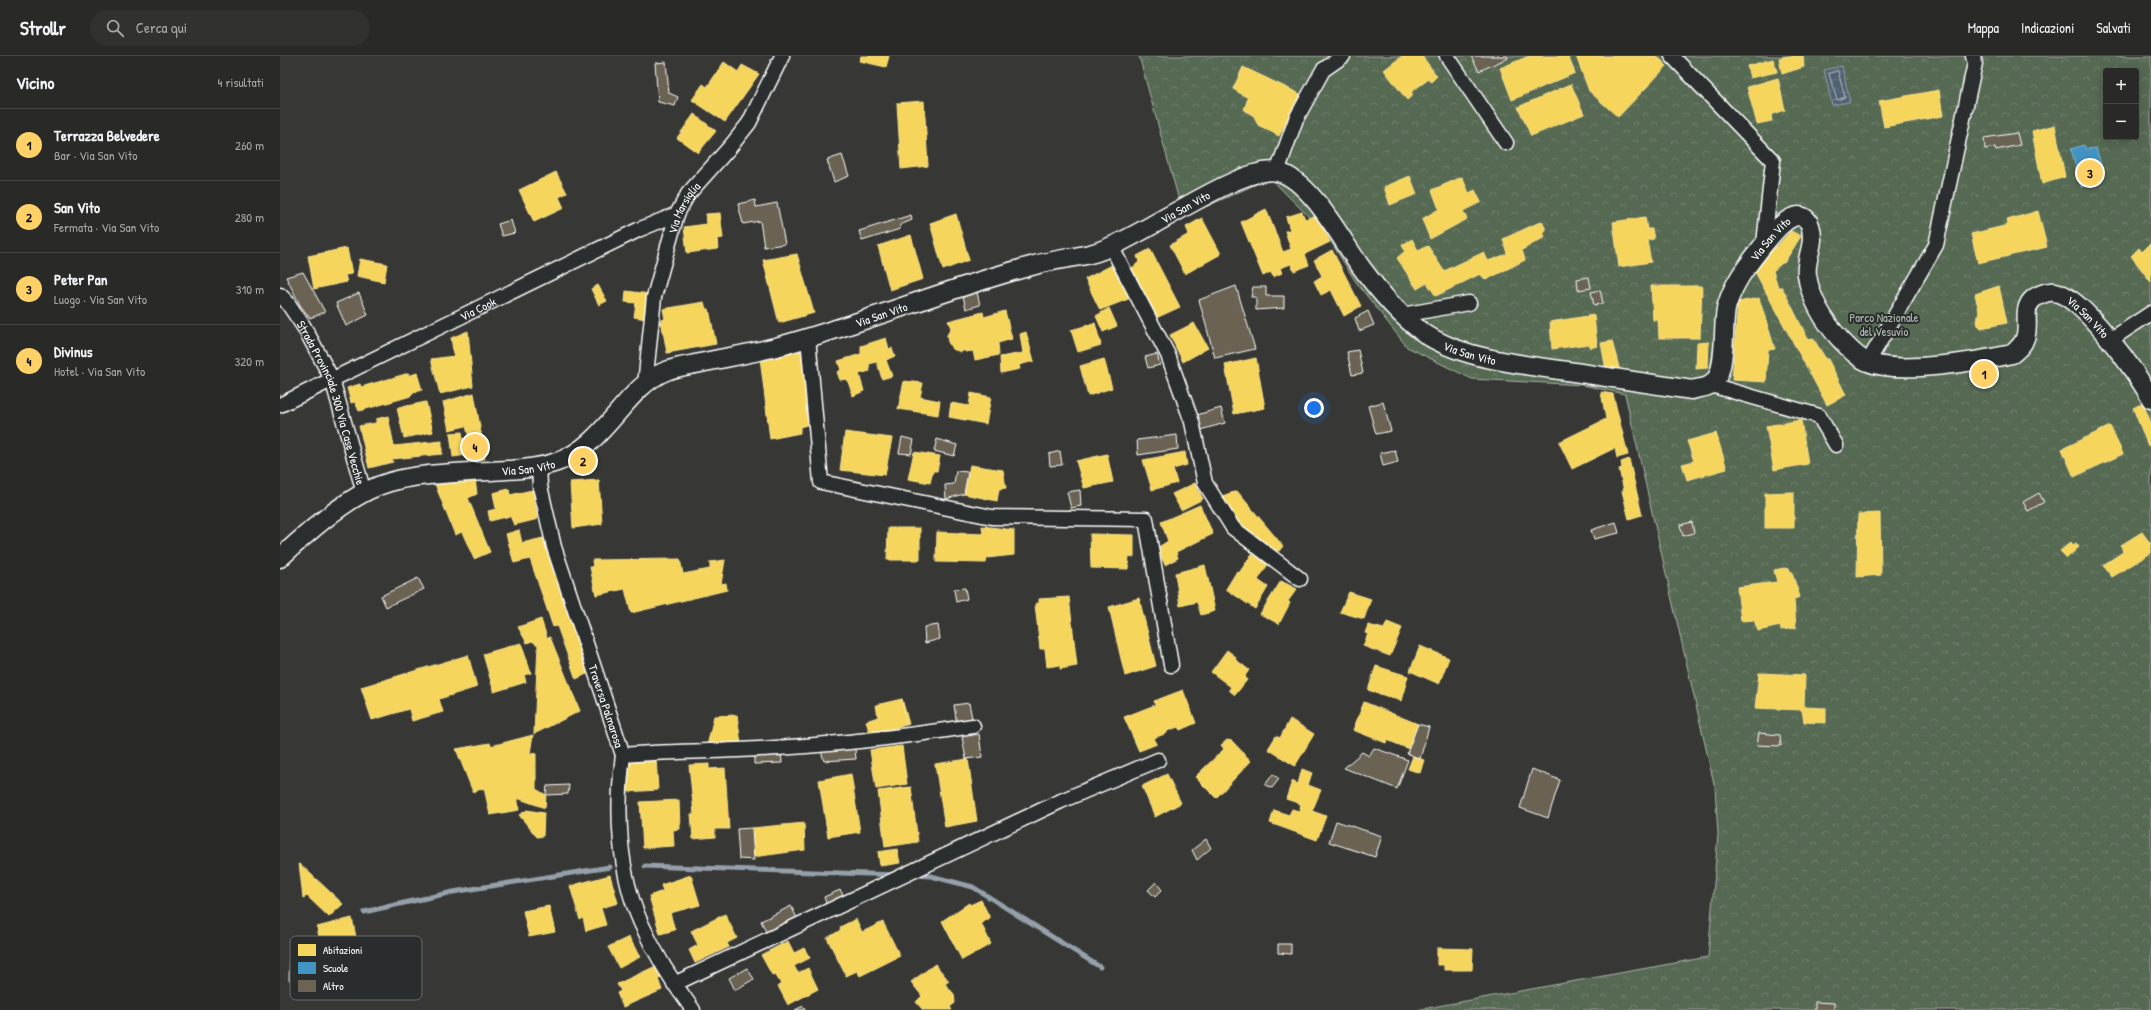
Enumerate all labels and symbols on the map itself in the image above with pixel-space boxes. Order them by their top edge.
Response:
pin: 3 [2077,158,2103,188]
street label: Via Marsiglia [663,178,704,235]
street label: Via San Vito [1157,186,1213,227]
street label: Via San Vito [1746,212,1794,264]
street label: Via San Vito [2064,291,2113,341]
street label: Via Cook [457,292,499,324]
street label: Via San Vito [853,297,910,331]
park label: Parco Nazionale del Vesuvio [1849,309,1919,340]
street label: Strada Provinciale 300 Via Case Vecchie [293,317,370,487]
street label: Via San Vito [1441,337,1498,368]
pin: 1 [1971,359,1997,389]
your location [1304,398,1324,418]
pin: 4 [462,432,488,462]
pin: 2 [570,446,596,476]
street label: Via San Vito [501,455,557,479]
street label: Traversa Palmarosa [585,662,629,750]
legend [290,936,422,1000]
text: Abitazioni [323,943,363,957]
text: Scuole [323,961,349,975]
text: Altro [323,979,344,993]

